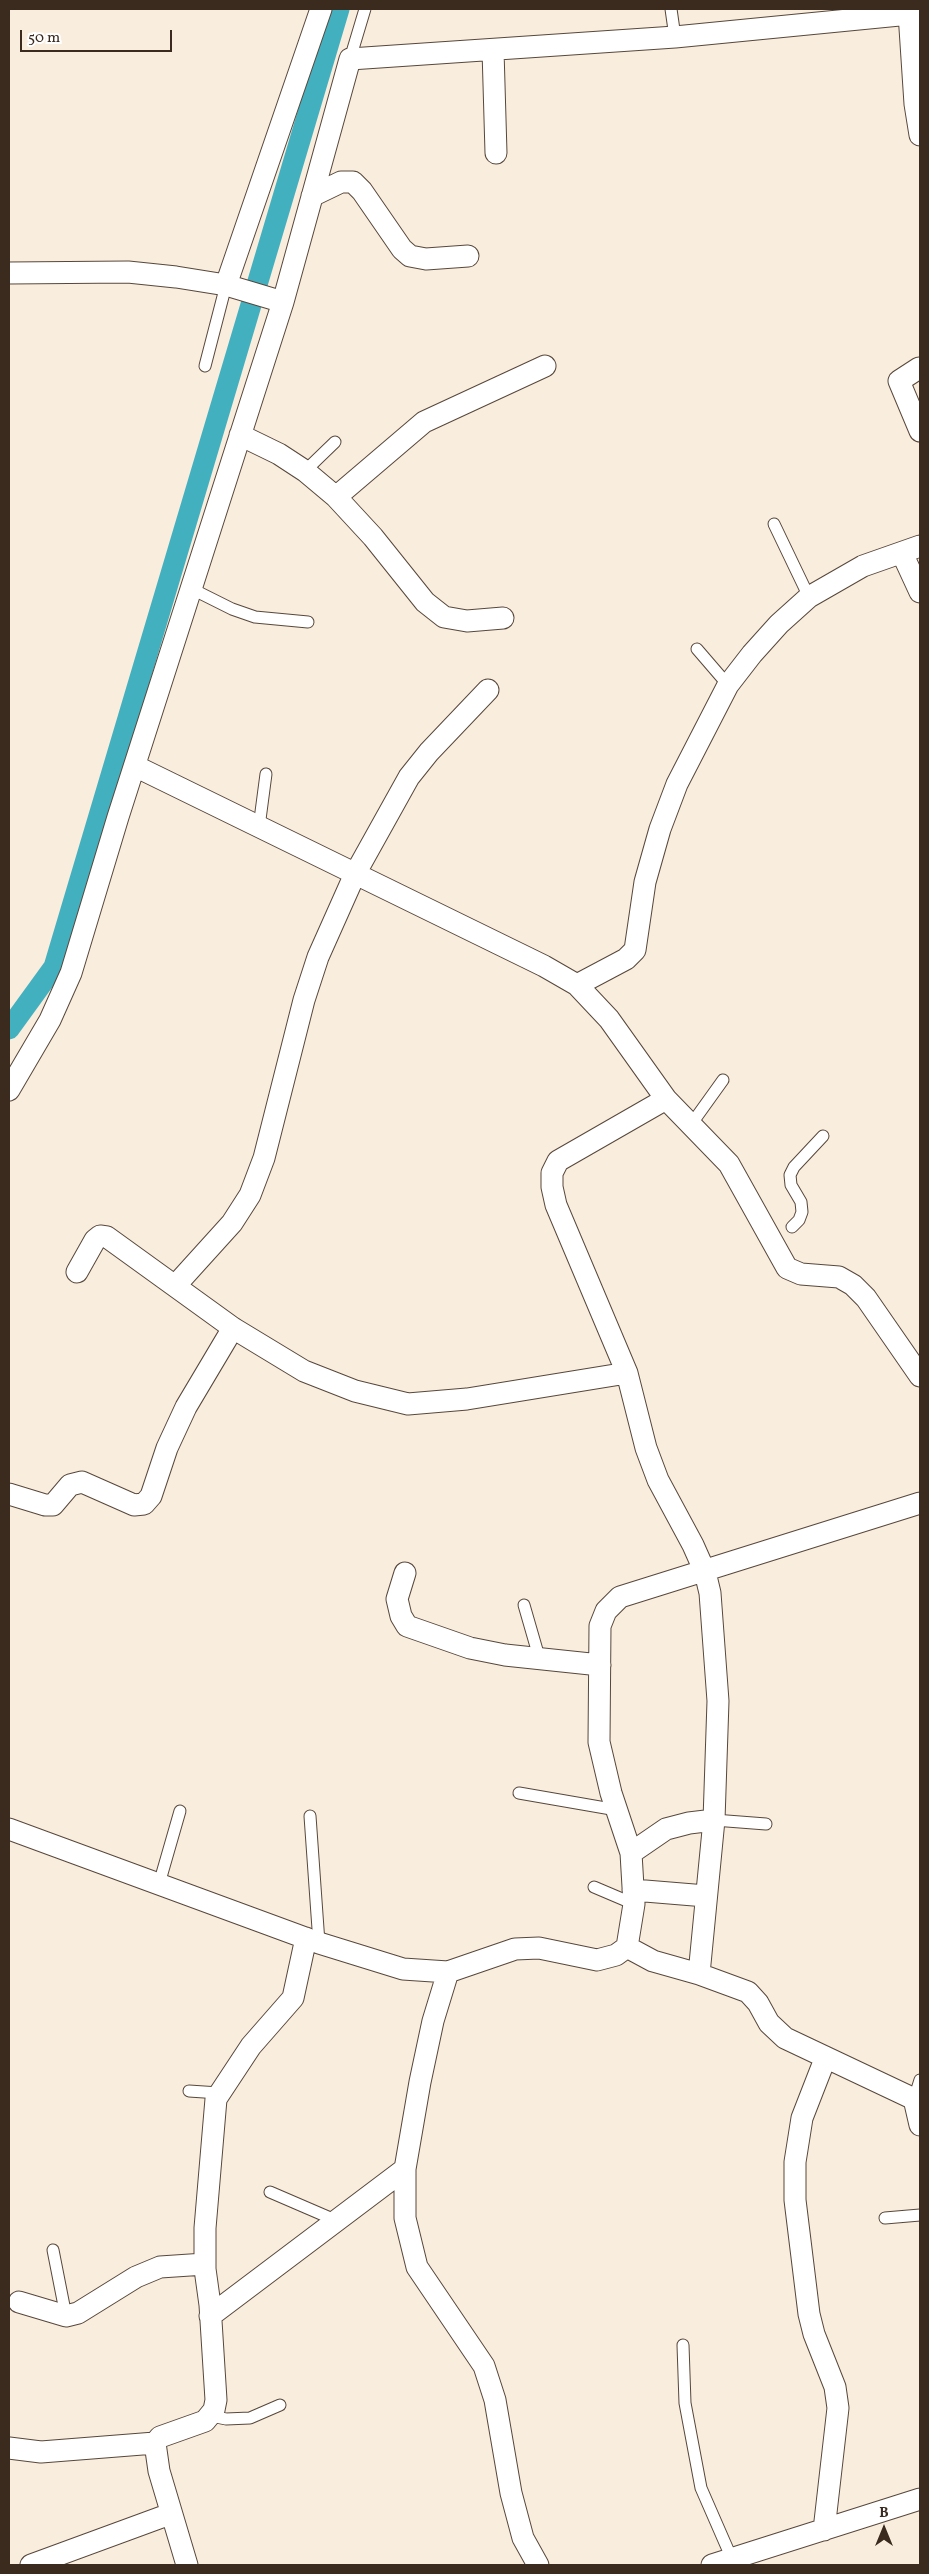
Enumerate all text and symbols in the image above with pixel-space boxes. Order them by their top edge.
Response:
scale bar [22,20,175,52]
text: 50 m [28,28,60,49]
north arrow [859,2504,909,2554]
text: B [879,2504,889,2523]

